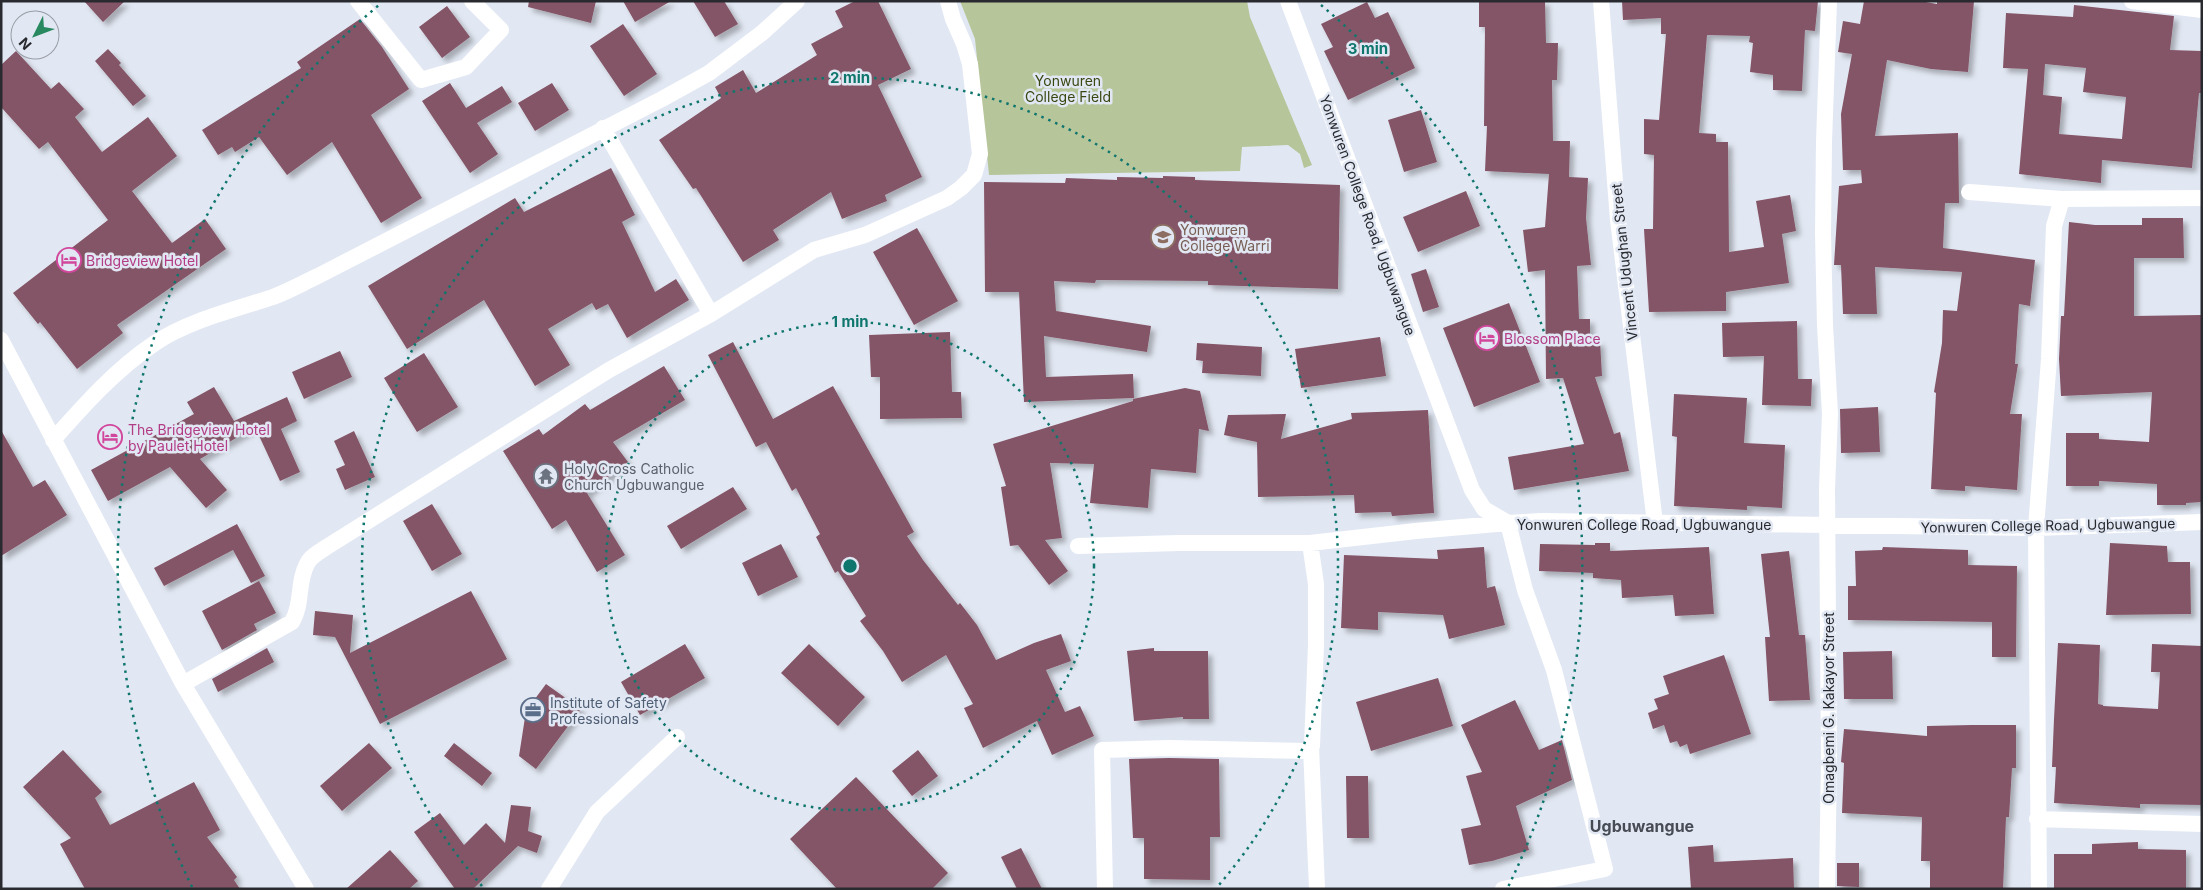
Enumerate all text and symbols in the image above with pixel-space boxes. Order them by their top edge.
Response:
north arrow [10,10,60,60]
text: N [15,34,35,54]
text: 3 min [1348,39,1388,58]
text: 2 min [830,68,870,87]
park label: Yonwuren College Field [1025,72,1111,105]
street label: Yonwuren College Road, Ugbuwangue [1316,92,1420,338]
street label: Vincent Udughan Street [1607,182,1641,341]
place label: Yonwuren College Warri [1180,221,1270,254]
school or university icon: Yonwuren College Warri [1150,224,1176,250]
hotel icon: Bridgeview Hotel [56,247,82,273]
place label: Bridgeview Hotel [86,252,198,269]
text: 1 min [831,312,869,331]
hotel icon: Blossom Place [1474,325,1500,351]
place label: Blossom Place [1504,330,1601,347]
place label: The Bridgeview Hotel by Paulet Hotel [128,421,270,454]
hotel icon: The Bridgeview Hotel by Paulet Hotel [97,424,123,450]
place label: Holy Cross Catholic Church Ugbuwangue [564,460,705,493]
temple icon: Holy Cross Catholic Church Ugbuwangue [533,463,559,489]
street label: Yonwuren College Road, Ugbuwangue [1921,514,2175,536]
street label: Yonwuren College Road, Ugbuwangue [1517,516,1771,533]
centre of rings [841,557,859,575]
street label: Omagbemi G. Kakayor Street [1820,612,1837,804]
place label: Institute of Safety Professionals [550,694,667,727]
office icon: Institute of Safety Professionals [520,697,546,723]
district label: Ugbuwangue [1590,816,1694,836]

